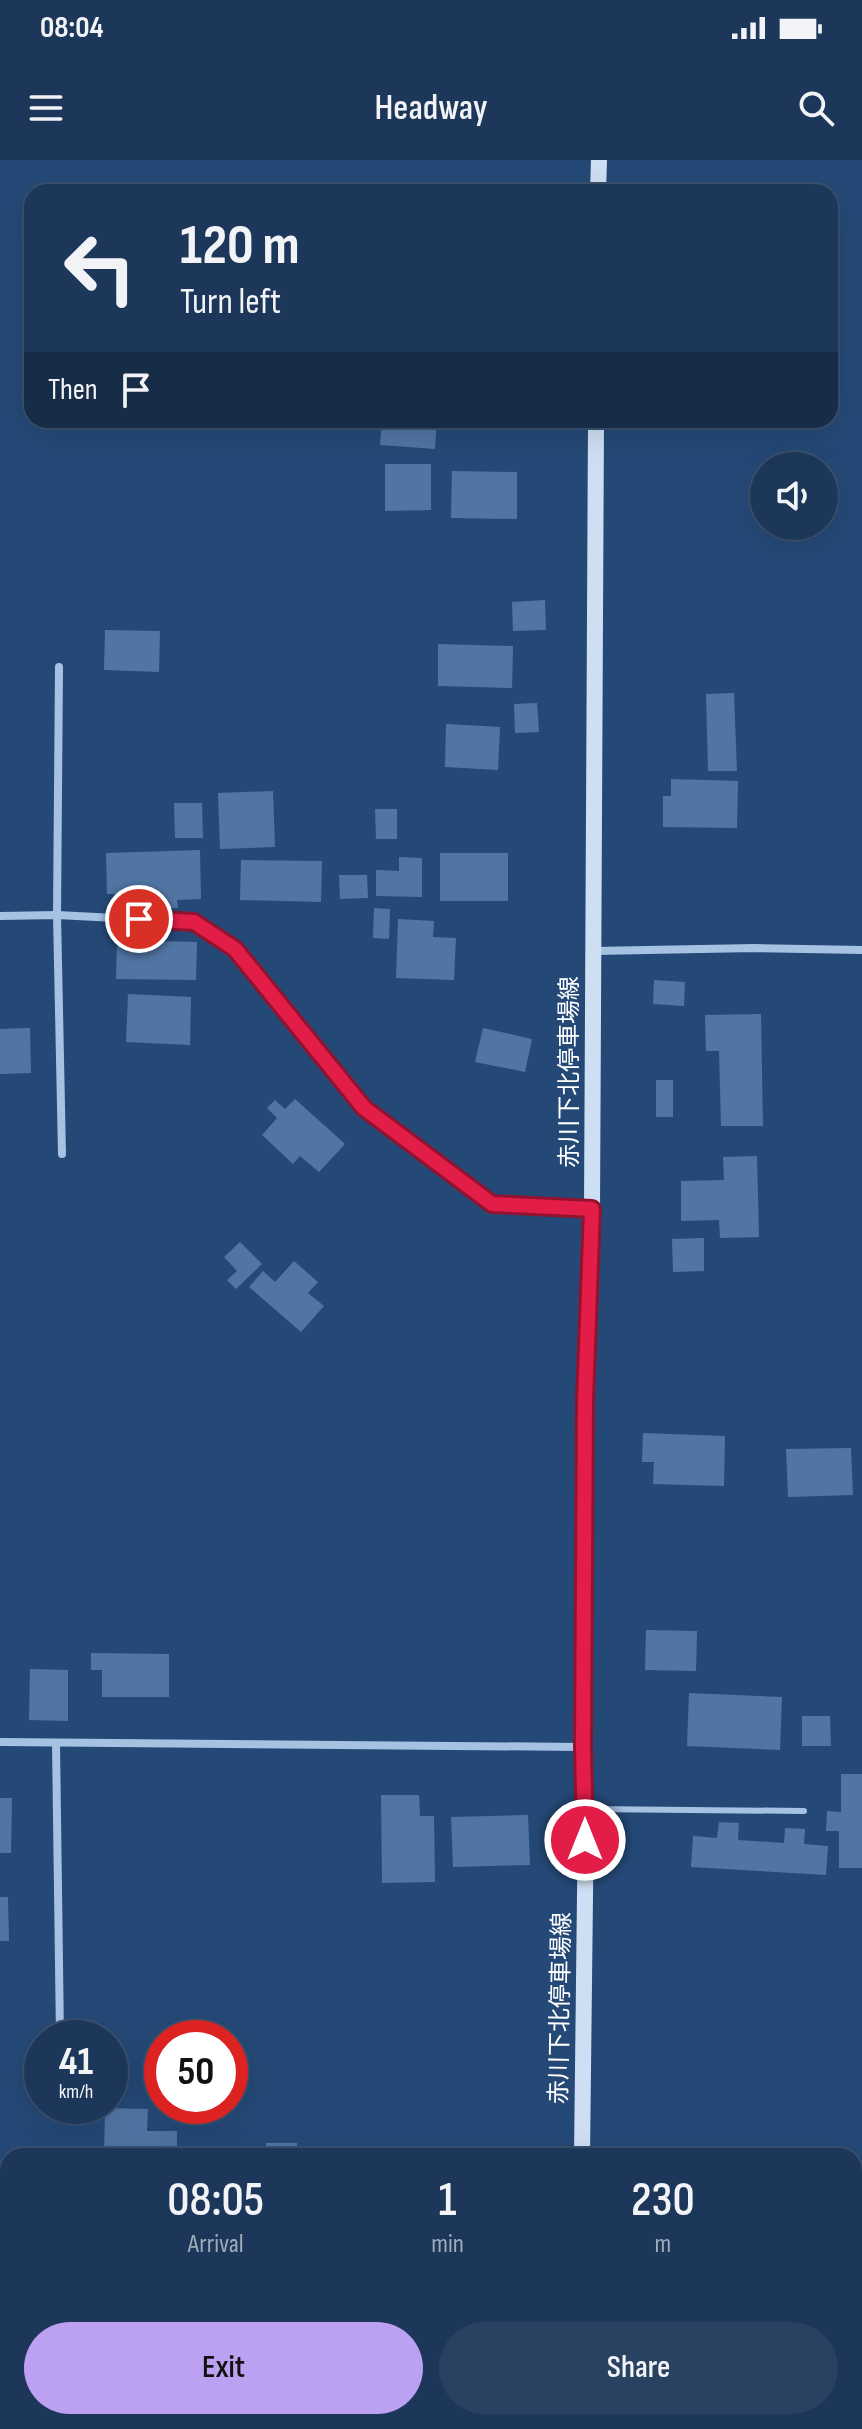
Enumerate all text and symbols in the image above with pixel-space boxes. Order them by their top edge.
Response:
text: 08:04 [40,10,103,46]
icon: menu [24,86,68,130]
icon: search [794,86,838,130]
text: Headway [375,87,487,130]
text: 120 m [180,213,300,280]
icon: left [48,216,152,320]
text: Turn left [180,281,281,324]
icon: arrive [114,368,158,412]
text: Then [48,372,98,408]
map controls [750,452,838,540]
button: sound [750,452,838,540]
pin [105,885,173,953]
icon: arrive [117,897,161,941]
street label: 赤川下北停車場線 [555,976,584,1168]
position arrow [543,1798,627,1882]
street label: 赤川下北停車場線 [544,1912,577,2104]
speed limit sign: 50 [144,2020,248,2124]
text: 41 [59,2038,93,2086]
text: km/h [59,2080,93,2104]
text: 08:05 [167,2172,264,2229]
text: 1 [439,2172,456,2229]
text: 230 [631,2172,695,2229]
text: Arrival [188,2229,244,2260]
text: min [431,2229,464,2260]
text: m [655,2229,671,2260]
button: Exit [24,2322,423,2414]
button: Share [439,2322,838,2414]

